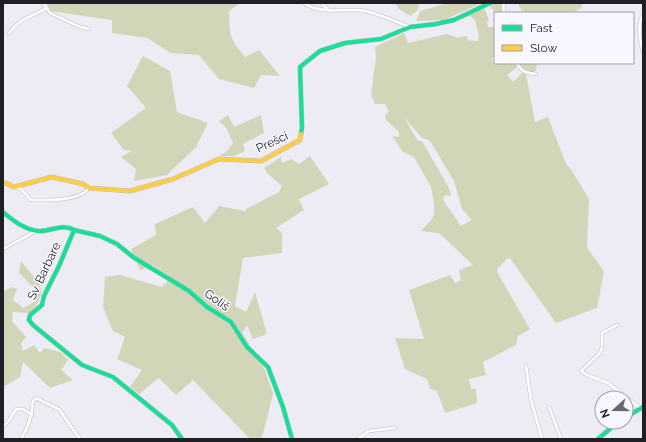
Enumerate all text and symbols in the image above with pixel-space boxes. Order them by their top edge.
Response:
legend [494,12,634,64]
text: Fast [530,21,553,35]
text: Slow [530,41,557,55]
street label: Prešci [254,129,290,155]
street label: Sv. Barbare [25,240,63,302]
street label: Goliš [202,286,232,314]
north arrow [594,390,634,430]
text: N [598,407,613,420]

